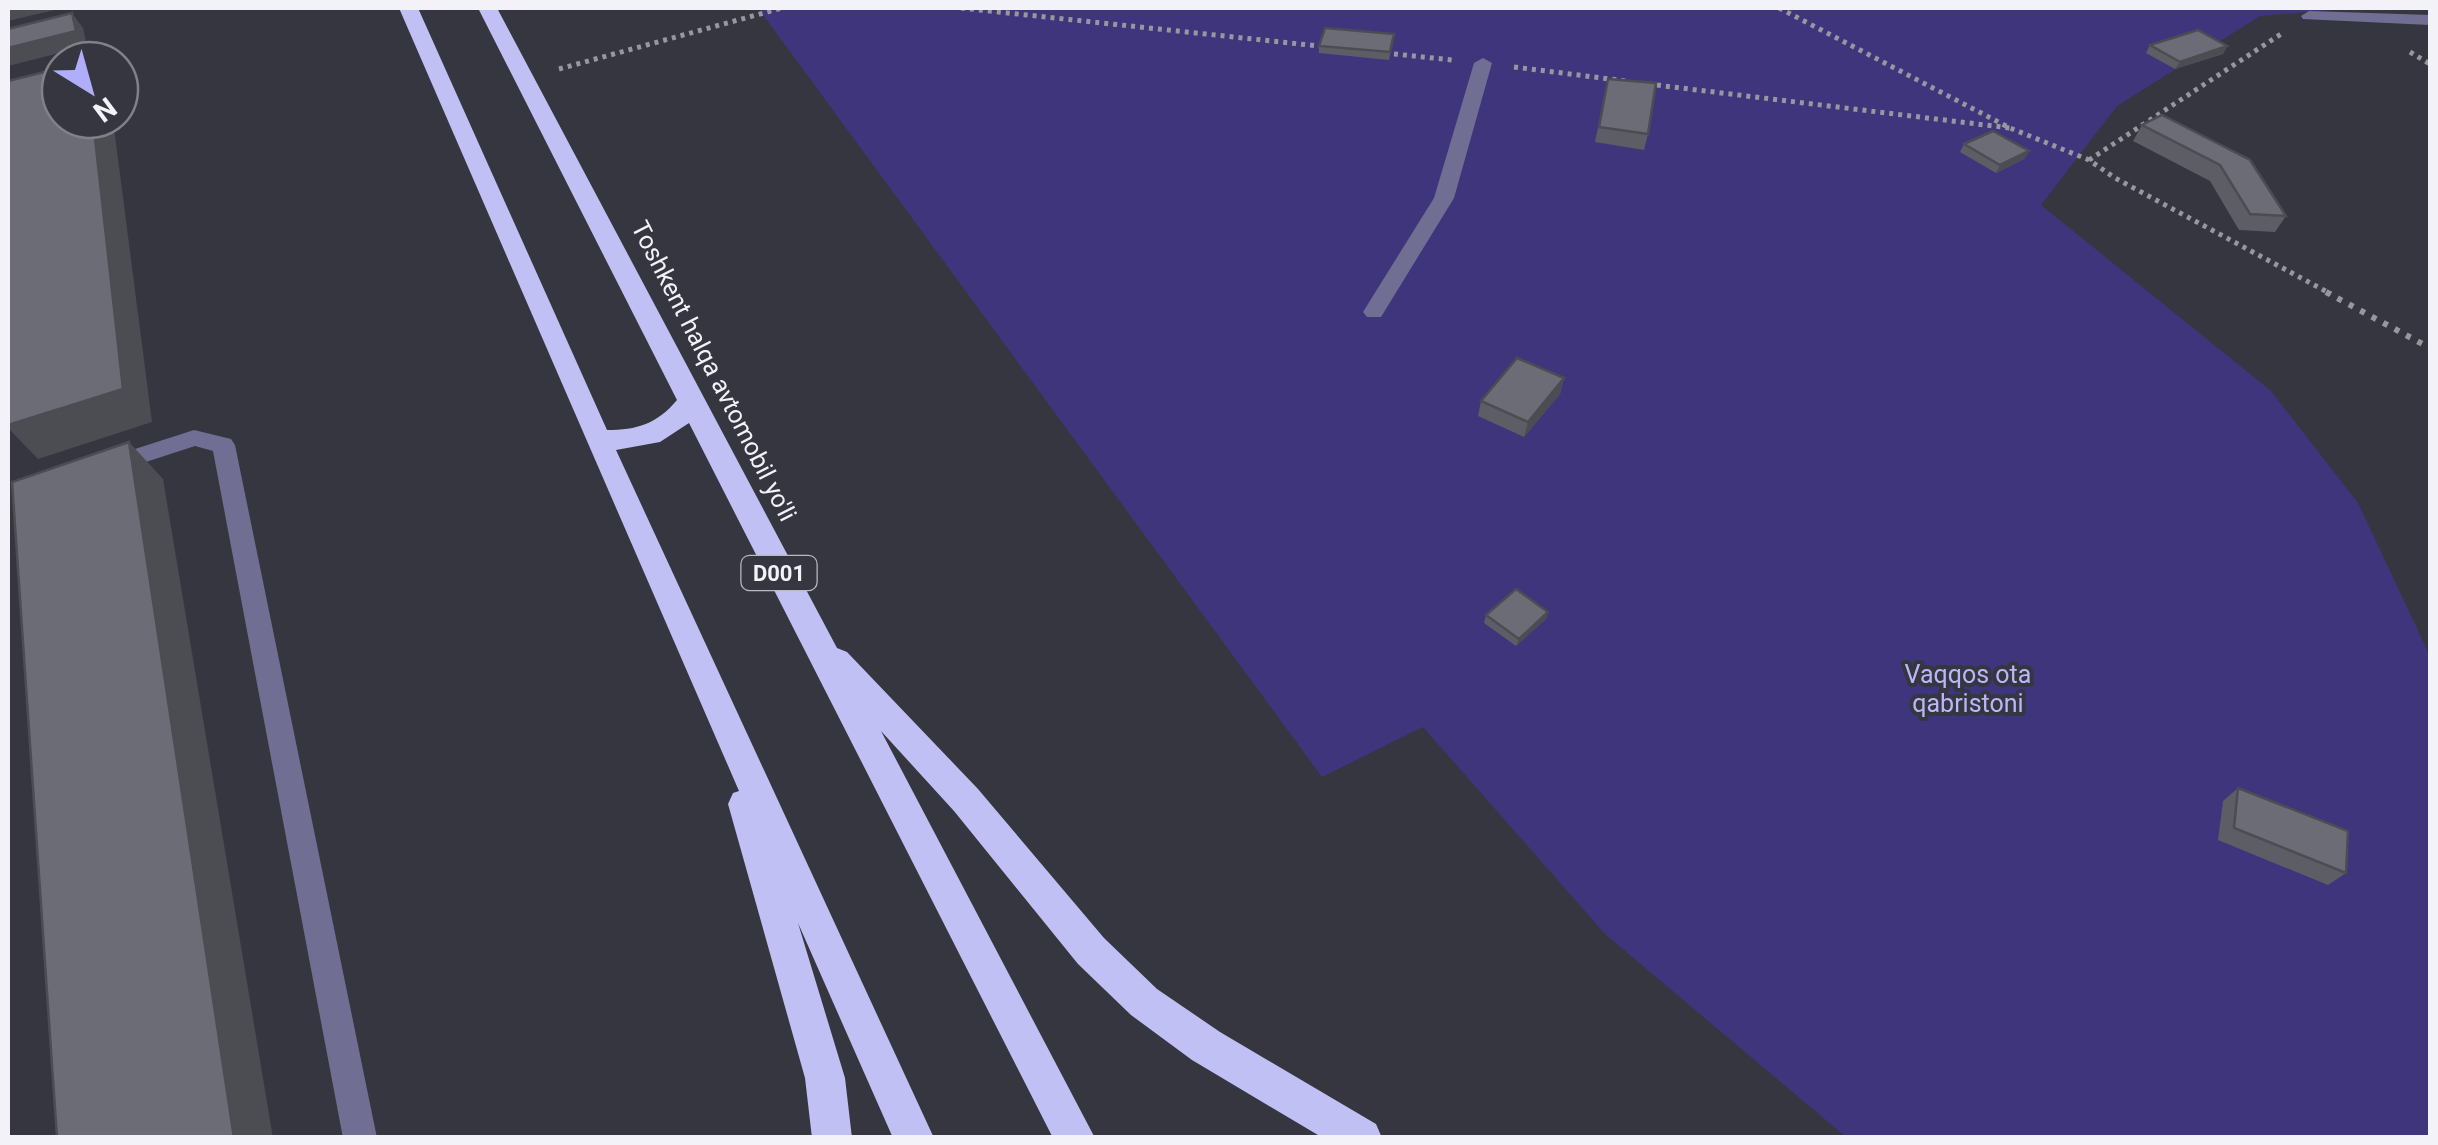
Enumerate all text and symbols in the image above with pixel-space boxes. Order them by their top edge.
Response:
north arrow [40,40,140,140]
text: N [87,90,123,129]
street label: Toshkent halqa avtomobil yo'li [625,216,803,526]
road number: D001 [742,556,816,590]
park label: Vaqqos ota qabristoni [1905,660,2031,718]

